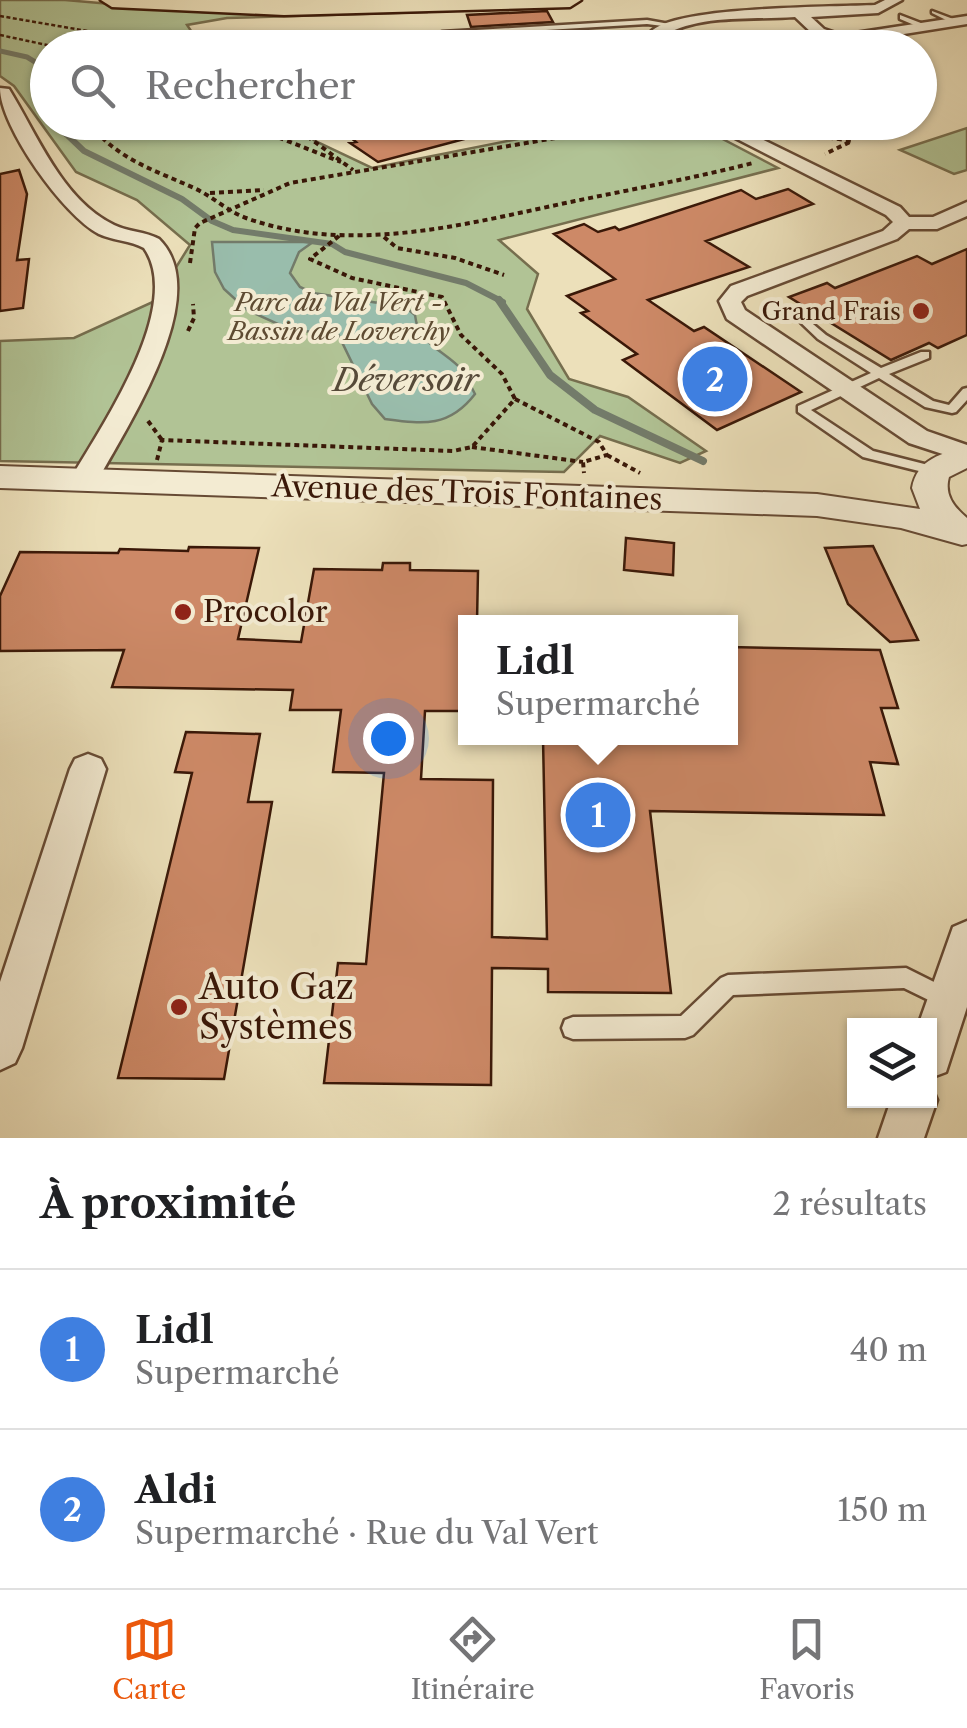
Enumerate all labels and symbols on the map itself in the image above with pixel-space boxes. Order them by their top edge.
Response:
park label: Parc du Val Vert - Bassin de Loverchy [226,287,451,347]
place label: Grand Frais [761,296,901,327]
marker: Grand Frais [910,300,932,322]
pin: 2 [682,342,748,416]
water label: Déversoir [330,360,481,399]
street label: Avenue des Trois Fontaines [270,467,663,518]
place label: Procolor [203,593,328,630]
marker: Procolor [172,601,194,623]
your location [363,713,414,764]
pin: 1 [566,778,630,852]
place label: Auto Gaz Systèmes [198,965,354,1048]
marker: Auto Gaz Systèmes [168,996,190,1018]

